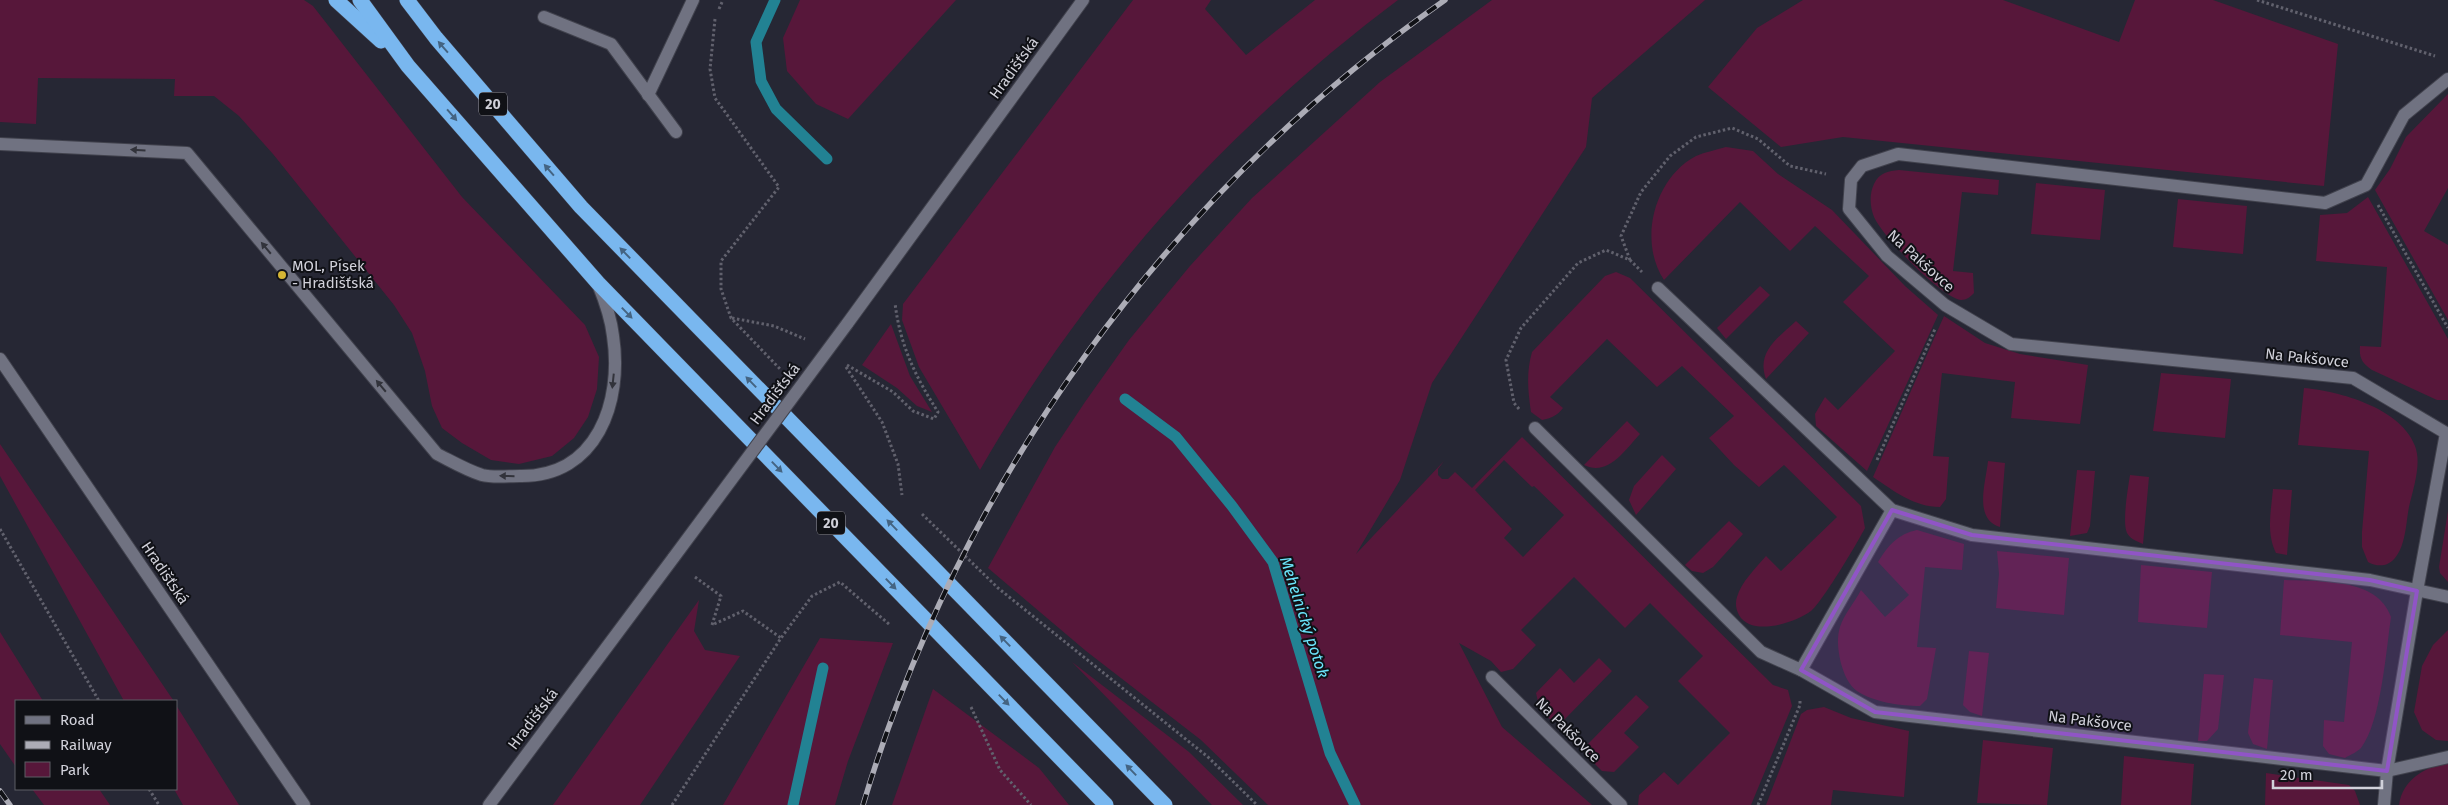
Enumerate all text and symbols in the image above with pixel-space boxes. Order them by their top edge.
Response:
street label: Hradišťská [986,34,1042,102]
one-way arrow [438,40,449,53]
road number: 20 [479,92,507,116]
one-way arrow [446,109,457,122]
one-way arrow [130,146,146,154]
one-way arrow [544,164,555,176]
street label: Na Pakšovce [1884,226,1958,296]
one-way arrow [260,241,271,254]
one-way arrow [619,248,631,260]
place label: MOL, Písek - Hradišťská [292,257,374,292]
marker: MOL, Písek - Hradišťská [276,269,288,281]
one-way arrow [621,307,633,319]
street label: Na Pakšovce [2264,345,2350,371]
street label: Hradišťská [746,360,804,428]
one-way arrow [609,374,617,390]
one-way arrow [745,376,757,388]
one-way arrow [375,380,386,393]
one-way arrow [771,461,783,473]
one-way arrow [498,471,514,479]
road number: 20 [817,512,845,534]
one-way arrow [886,519,898,531]
street label: Hradišťská [137,538,193,608]
water label: Mehelnický potok [1276,554,1333,681]
one-way arrow [885,577,897,589]
one-way arrow [999,636,1011,648]
street label: Hradišťská [504,685,562,753]
one-way arrow [998,694,1010,706]
street label: Na Pakšovce [1532,694,1604,766]
legend [15,700,178,790]
street label: Na Pakšovce [2047,707,2133,735]
text: Road [60,711,95,729]
text: Railway [60,736,112,754]
scale bar [2273,758,2382,790]
text: Park [60,761,90,779]
one-way arrow [1125,764,1137,776]
text: 20 m [2280,766,2313,784]

